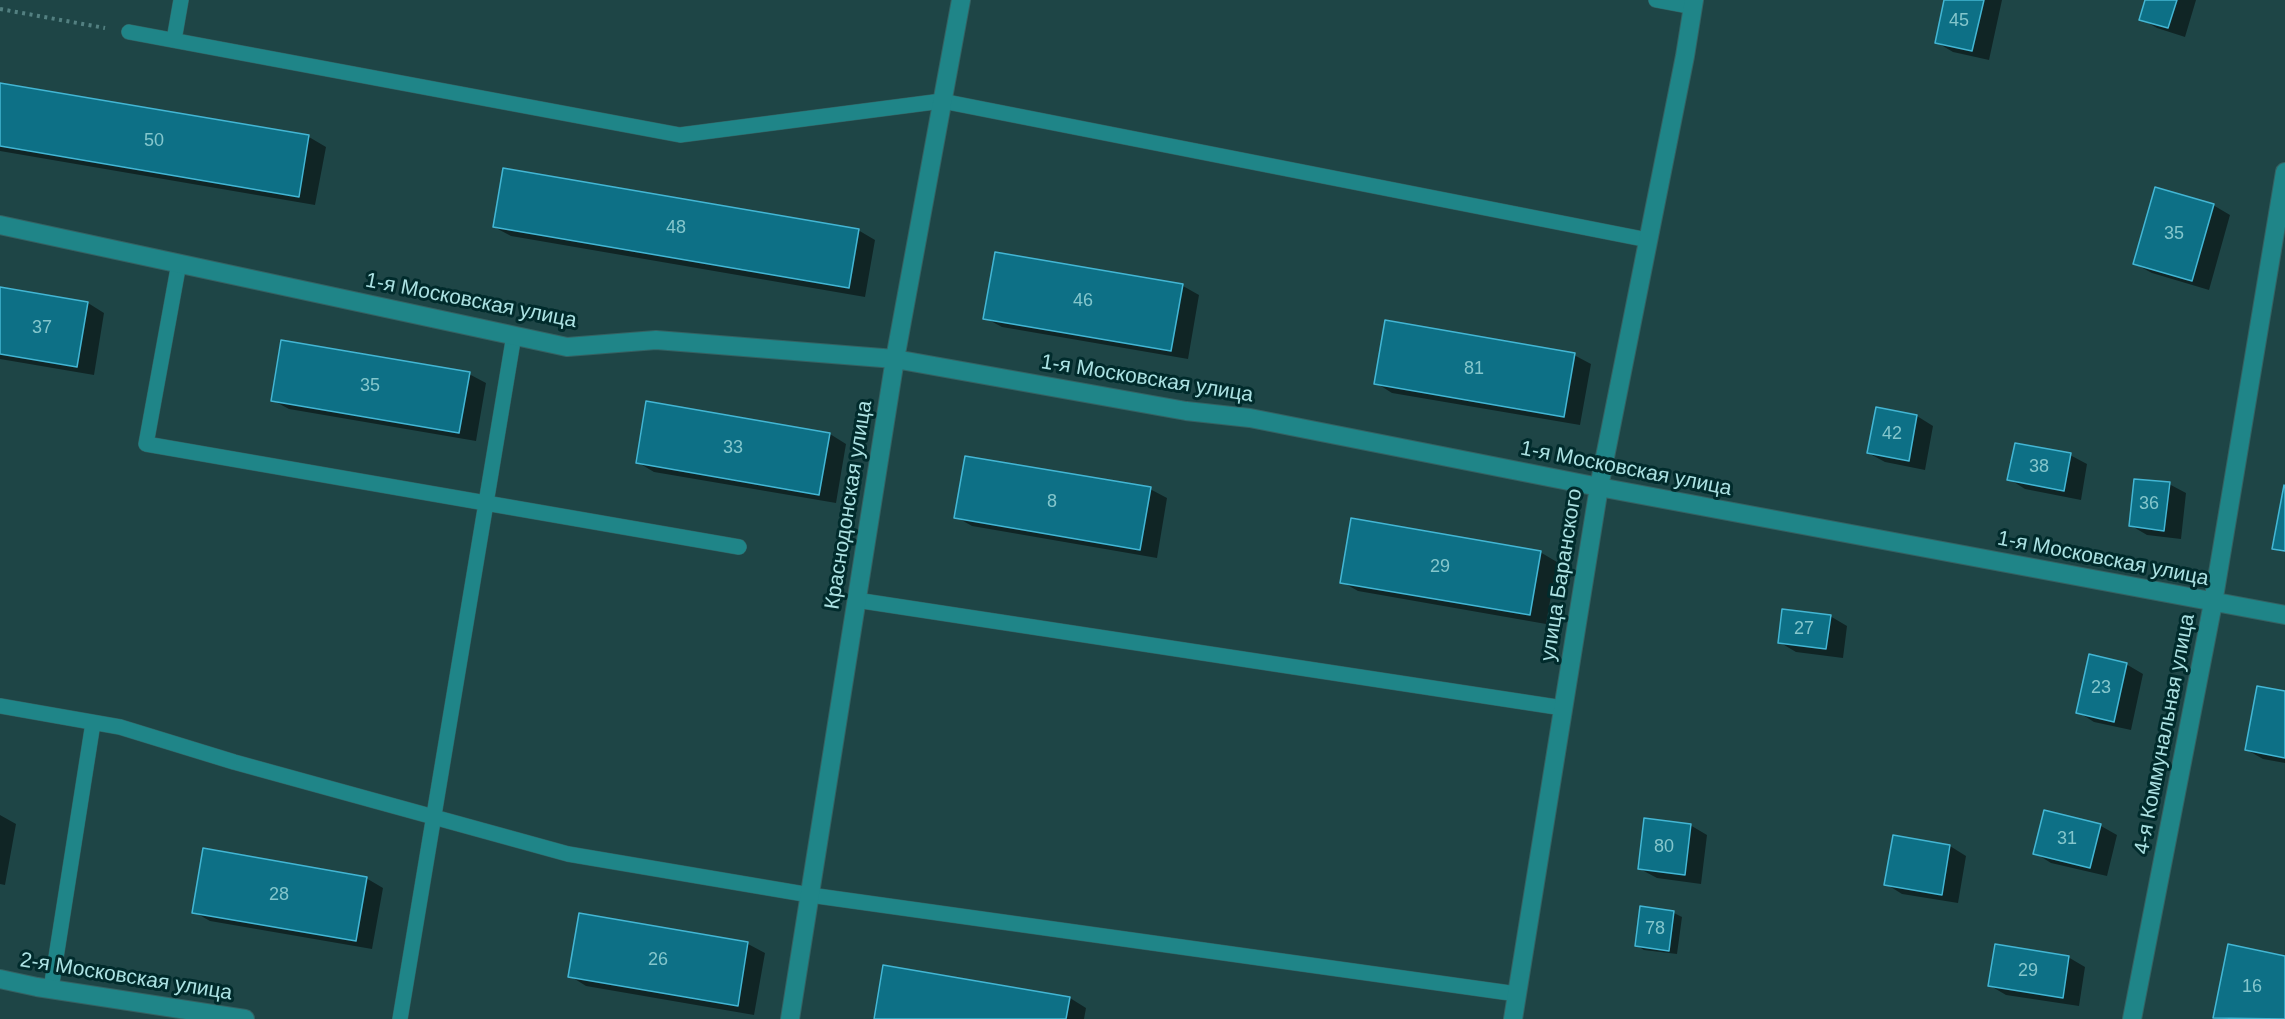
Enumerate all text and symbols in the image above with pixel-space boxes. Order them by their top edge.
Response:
house number: 45 [1949,10,1969,32]
house number: 50 [144,130,164,152]
house number: 48 [666,217,686,239]
house number: 35 [2164,223,2184,245]
street label: 1-я Московская улица [363,268,579,334]
house number: 46 [1073,290,1093,312]
house number: 37 [32,317,52,339]
street label: 1-я Московская улица [1039,350,1255,408]
house number: 81 [1464,358,1484,380]
house number: 35 [360,375,380,397]
street label: Краснодонская улица [820,399,878,611]
house number: 42 [1882,423,1902,445]
street label: 1-я Московская улица [1518,436,1734,502]
house number: 33 [723,437,743,459]
house number: 38 [2029,456,2049,478]
street label: улица Баранского [1536,487,1588,663]
house number: 8 [1047,491,1057,513]
house number: 36 [2139,493,2159,515]
street label: 1-я Московская улица [1995,526,2211,592]
house number: 29 [1430,556,1450,578]
street label: 4-я Коммунальная улица [2129,612,2201,856]
house number: 27 [1794,618,1814,640]
house number: 23 [2091,677,2111,699]
house number: 31 [2057,828,2077,850]
house number: 80 [1654,836,1674,858]
house number: 28 [269,884,289,906]
house number: 78 [1645,918,1665,940]
street label: 2-я Московская улица [18,948,234,1006]
house number: 26 [648,949,668,971]
house number: 29 [2018,960,2038,982]
house number: 16 [2242,976,2262,998]

